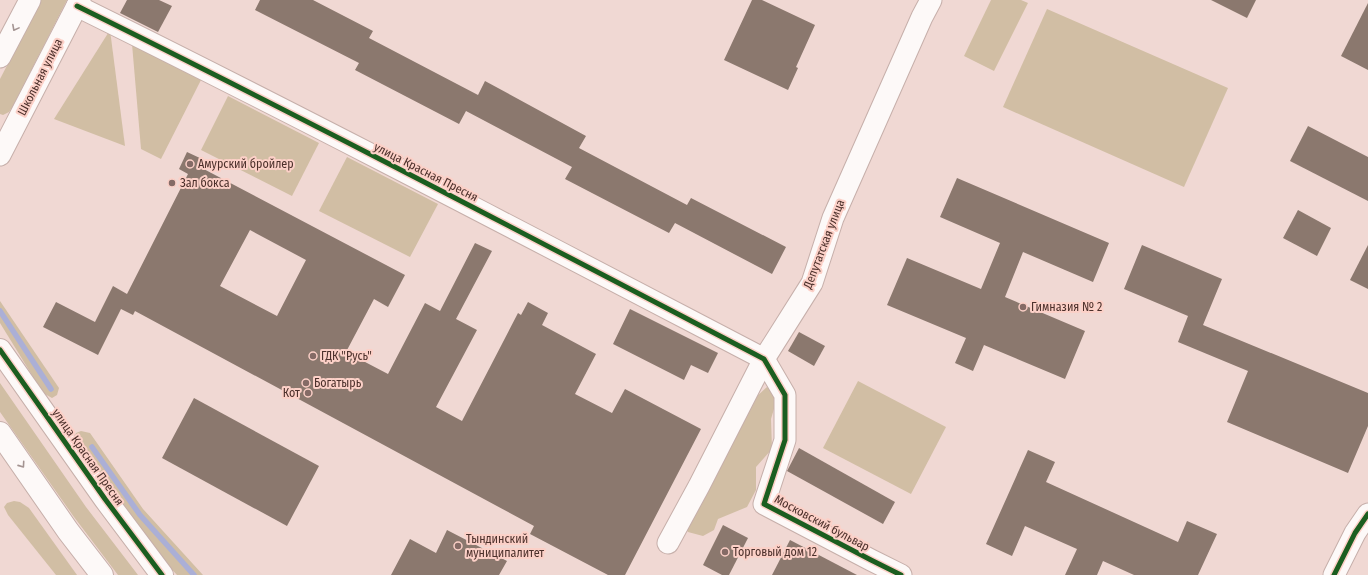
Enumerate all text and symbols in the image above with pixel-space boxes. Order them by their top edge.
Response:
one-way arrow [12,24,20,32]
street label: Школьная улица [15,36,65,118]
street label: улица Красная Пресня [372,140,480,204]
place label: Амурский бройлер [198,157,294,171]
marker: Амурский бройлер [185,159,195,169]
place label: Зал бокса [180,176,230,190]
marker: Зал бокса [167,178,177,188]
street label: Депутатская улица [800,197,847,291]
place label: Гимназия № 2 [1031,300,1102,314]
marker: Гимназия № 2 [1018,302,1028,312]
place label: ГДК "Русь" [321,349,372,363]
marker: ГДК "Русь" [308,351,318,361]
place label: Богатырь [314,376,362,390]
marker: Богатырь [301,378,311,388]
place label: Кот [283,386,300,400]
marker: Кот [303,388,313,398]
street label: улица Красная Пресня [49,406,127,508]
one-way arrow [17,461,25,468]
street label: Московский бульвар [772,492,872,554]
place label: Тындинский муниципалитет [466,532,544,560]
marker: Тындинский муниципалитет [453,541,463,551]
place label: Торговый дом 12 [733,545,817,559]
marker: Торговый дом 12 [720,547,730,557]

